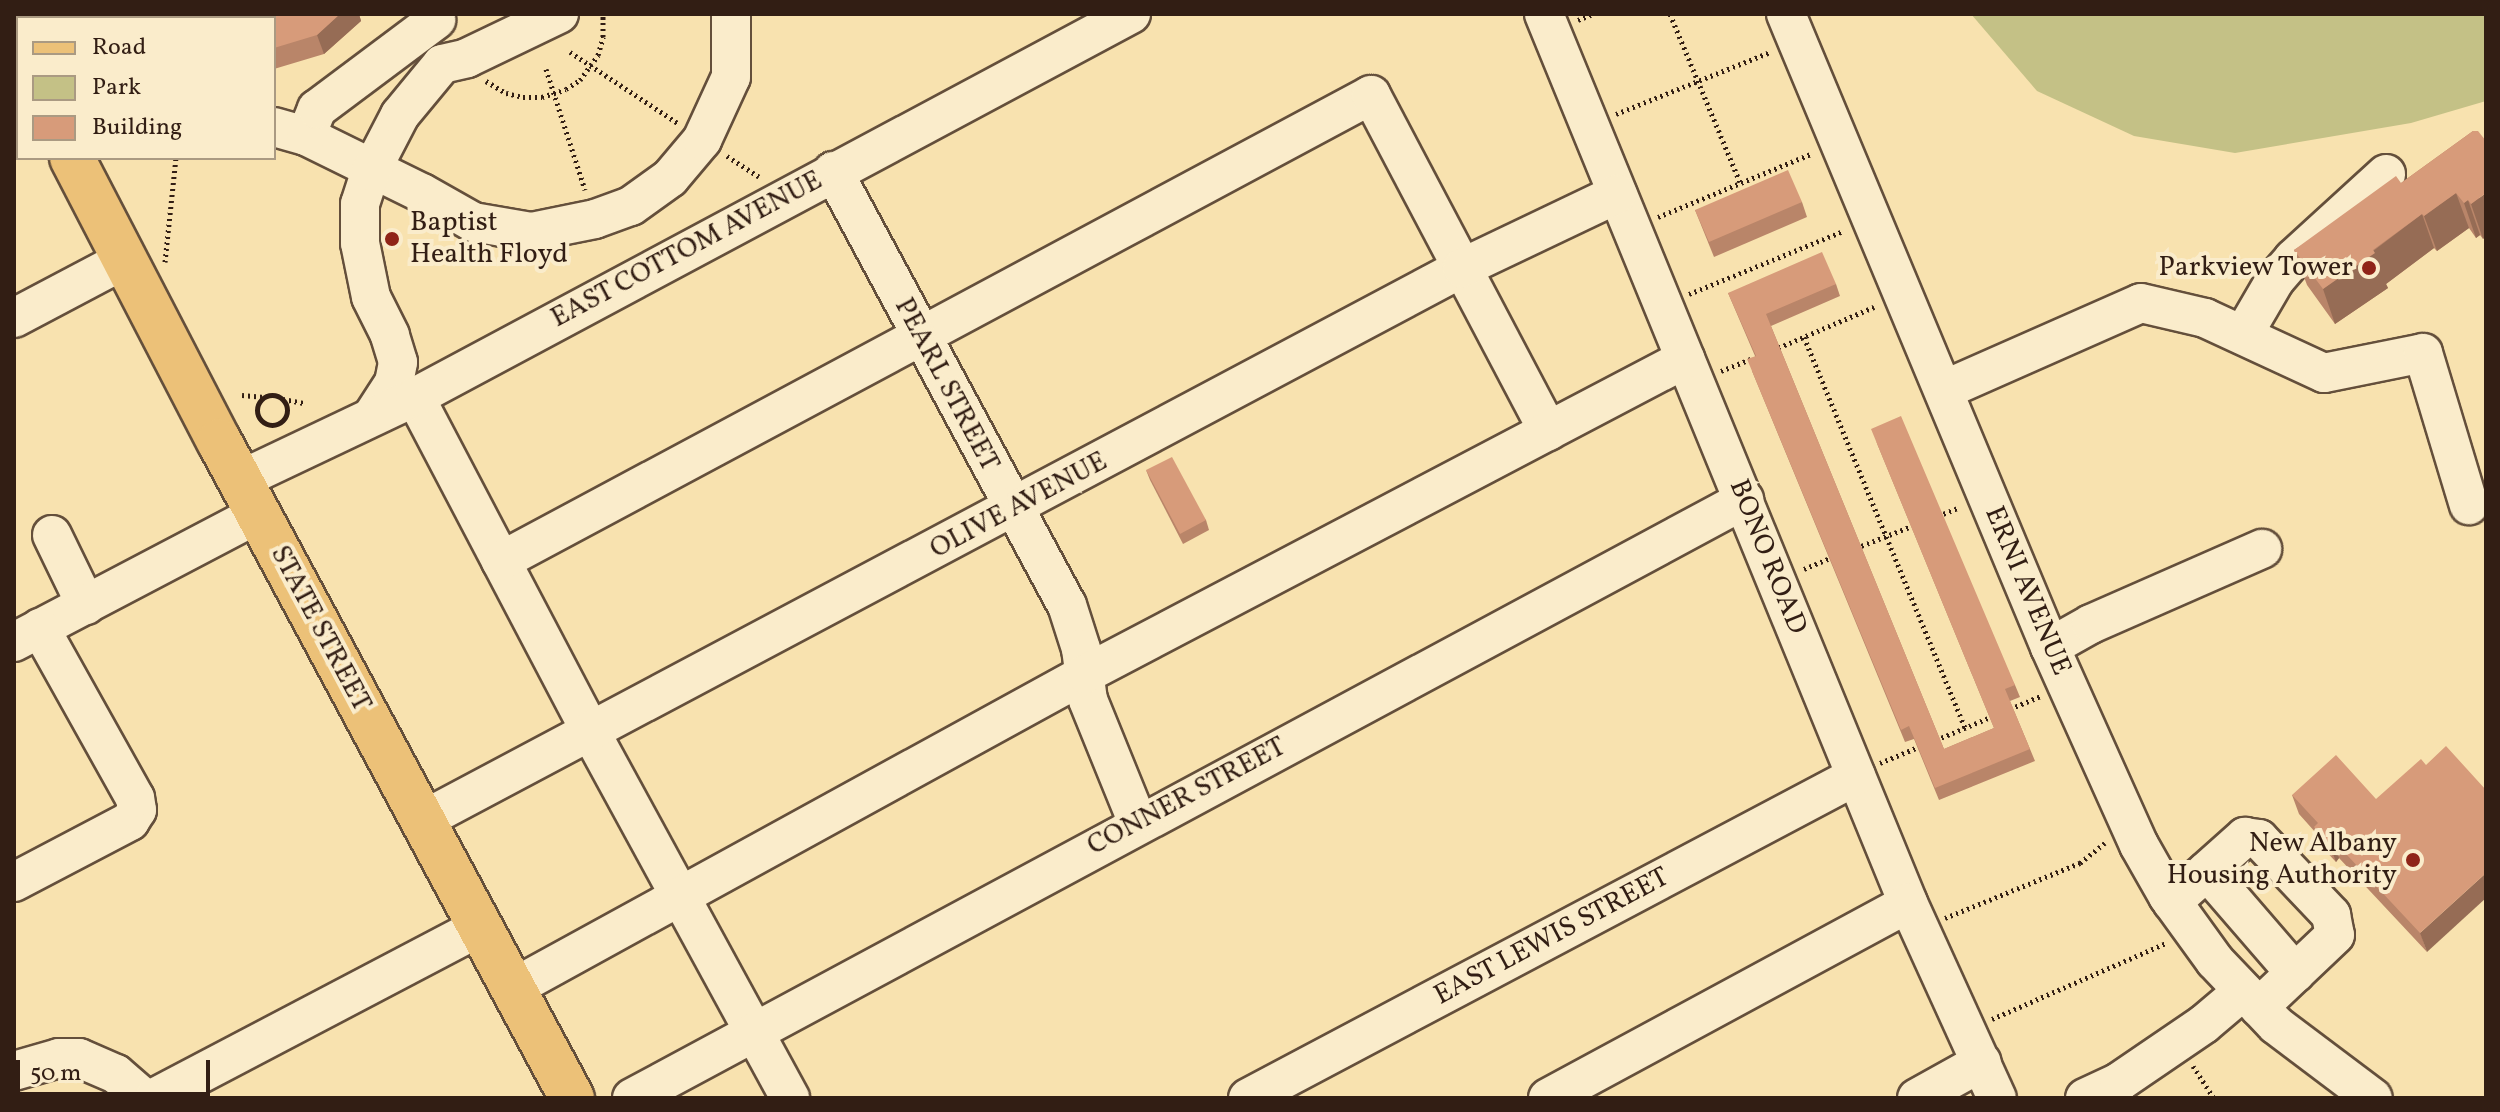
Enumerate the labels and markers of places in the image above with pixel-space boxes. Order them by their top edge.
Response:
place label: Baptist Health Floyd [410,206,568,272]
marker: Baptist Health Floyd [381,228,403,250]
place label: Parkview Tower [2157,251,2353,285]
marker: Parkview Tower [2360,259,2378,277]
place label: New Albany Housing Authority [2167,827,2397,893]
marker: New Albany Housing Authority [2404,851,2422,869]

